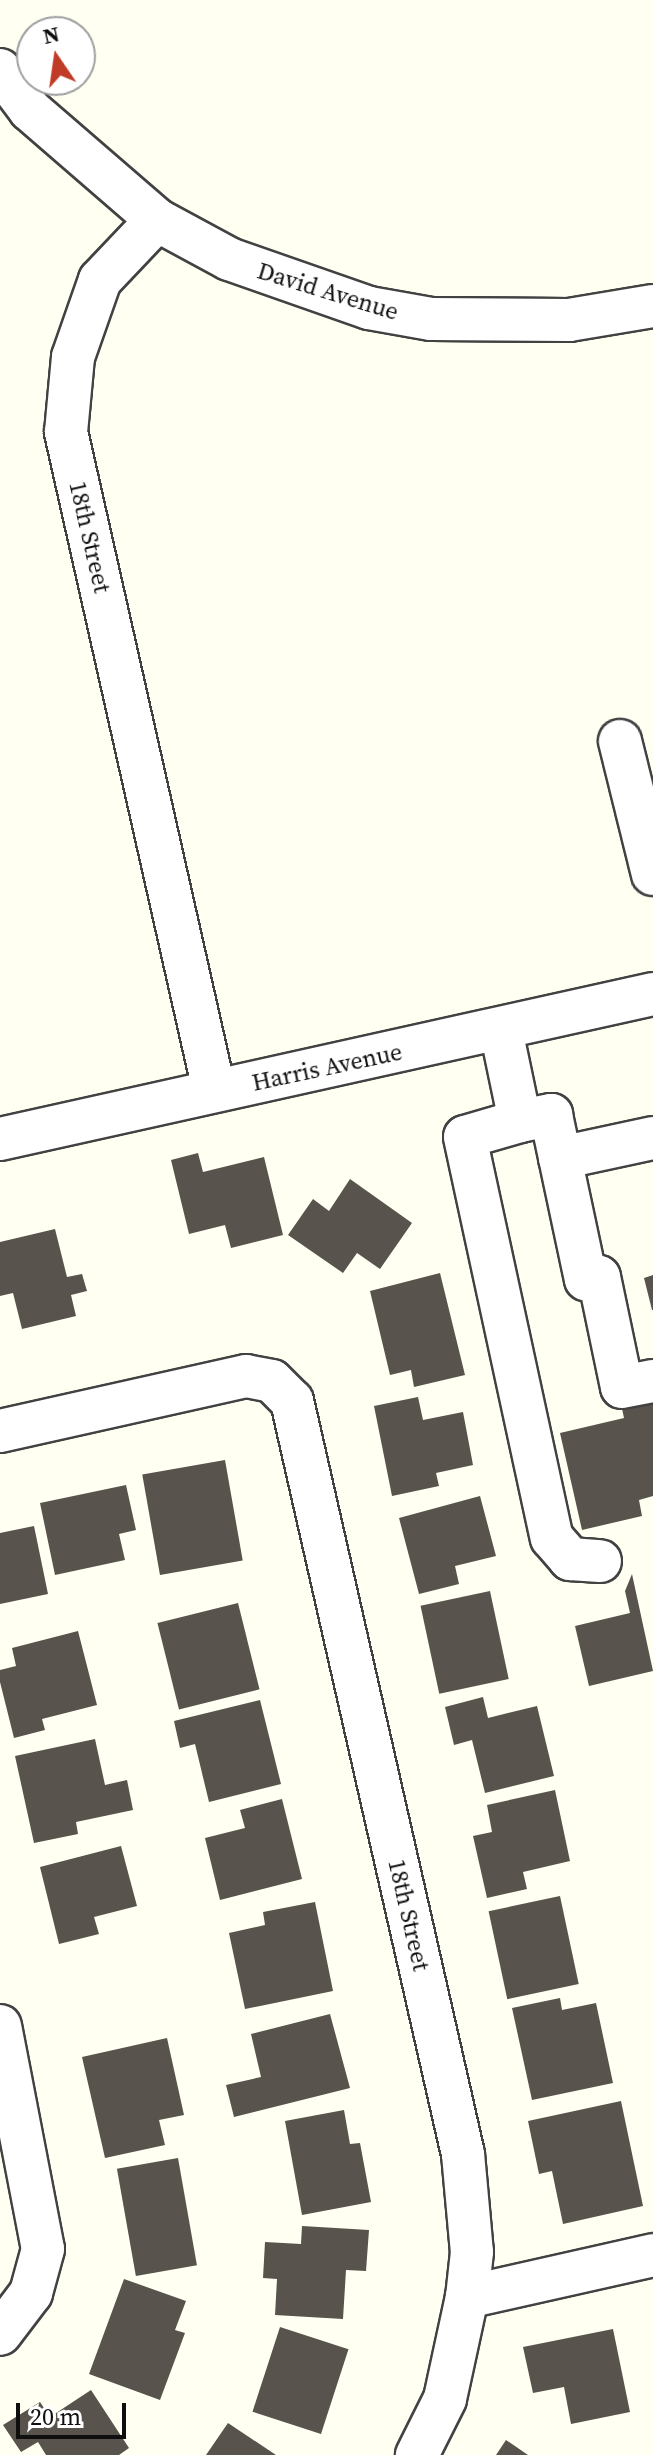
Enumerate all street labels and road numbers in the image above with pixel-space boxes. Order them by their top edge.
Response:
street label: David Avenue [254,256,402,326]
street label: 18th Street [63,478,117,596]
street label: Harris Avenue [249,1037,405,1097]
street label: 18th Street [382,1856,436,1974]

